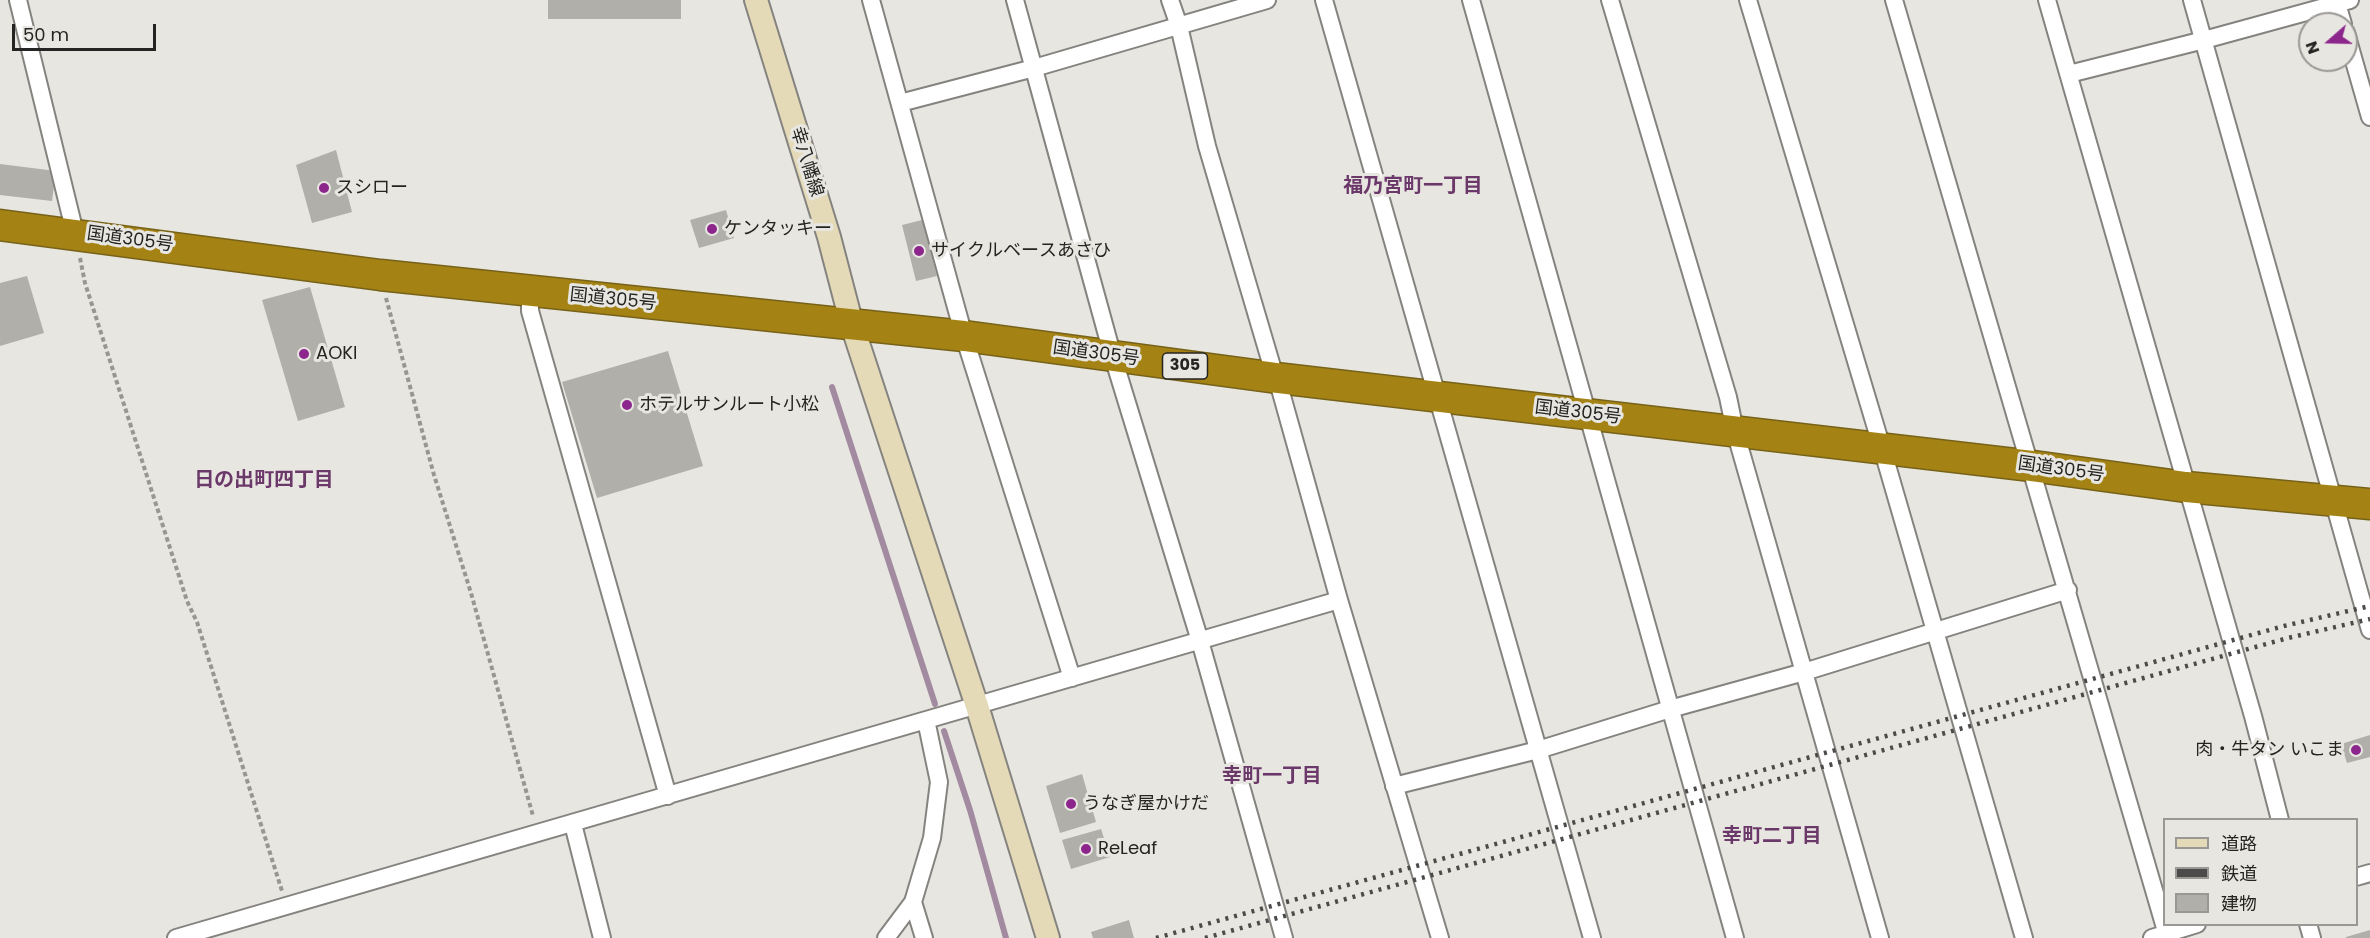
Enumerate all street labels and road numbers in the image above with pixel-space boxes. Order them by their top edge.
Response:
street label: 幸八幡線 [785,124,827,200]
street label: 国道305号 [85,223,175,257]
street label: 国道305号 [569,285,657,315]
street label: 国道305号 [1051,337,1141,371]
road number: 305 [1162,353,1208,379]
street label: 国道305号 [1533,397,1623,429]
street label: 国道305号 [2016,453,2106,487]

